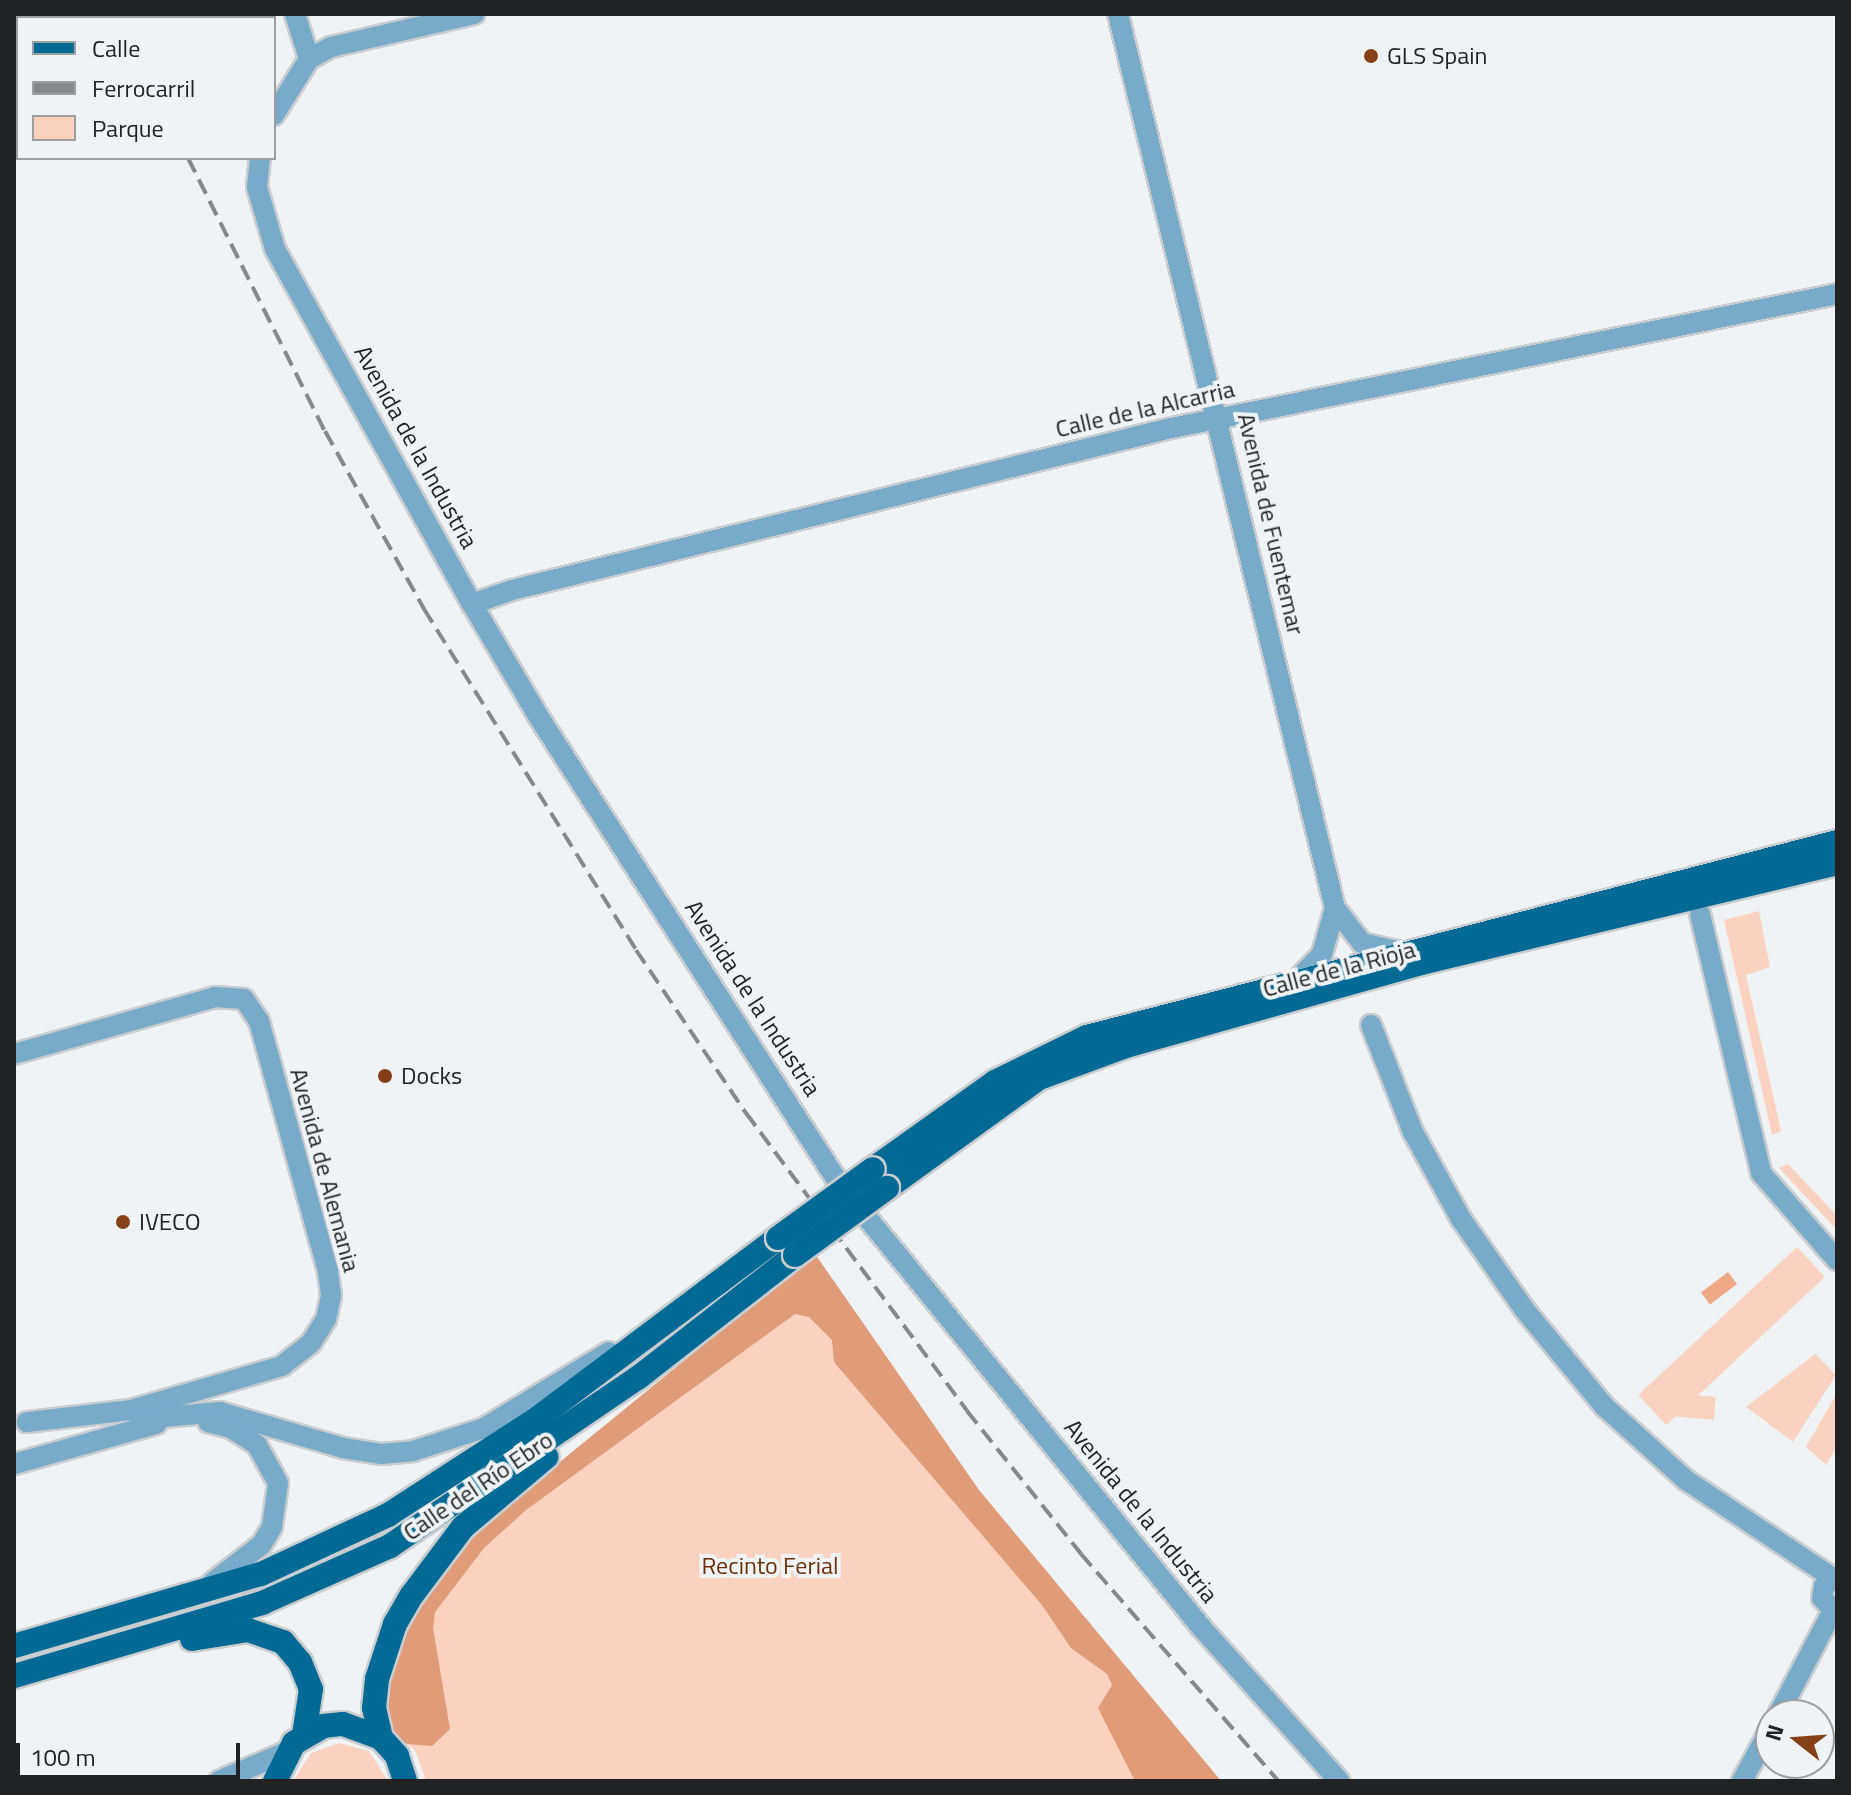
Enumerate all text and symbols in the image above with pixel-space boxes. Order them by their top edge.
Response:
legend [16,16,276,160]
text: Calle [92,30,140,66]
place label: GLS Spain [1387,42,1487,70]
marker: GLS Spain [1362,47,1380,65]
text: Ferrocarril [92,70,195,106]
text: Parque [92,110,164,146]
street label: Avenida de la Industria [348,340,484,554]
street label: Calle de la Alcarria [1053,374,1237,444]
street label: Avenida de Fuentemar [1232,410,1310,638]
street label: Avenida de la Industria [679,895,827,1101]
street label: Calle de la Rioja [1260,935,1418,1003]
place label: Docks [401,1062,462,1090]
street label: Avenida de Alemania [284,1065,366,1275]
marker: Docks [376,1067,394,1085]
place label: IVECO [139,1208,201,1236]
marker: IVECO [114,1213,132,1231]
street label: Avenida de la Industria [1058,1413,1224,1609]
street label: Calle del Río Ebro [398,1425,558,1547]
park label: Recinto Ferial [701,1552,839,1580]
north arrow [1755,1699,1835,1779]
text: N [1755,1720,1792,1745]
scale bar [20,1727,244,1777]
text: 100 m [30,1739,96,1775]

